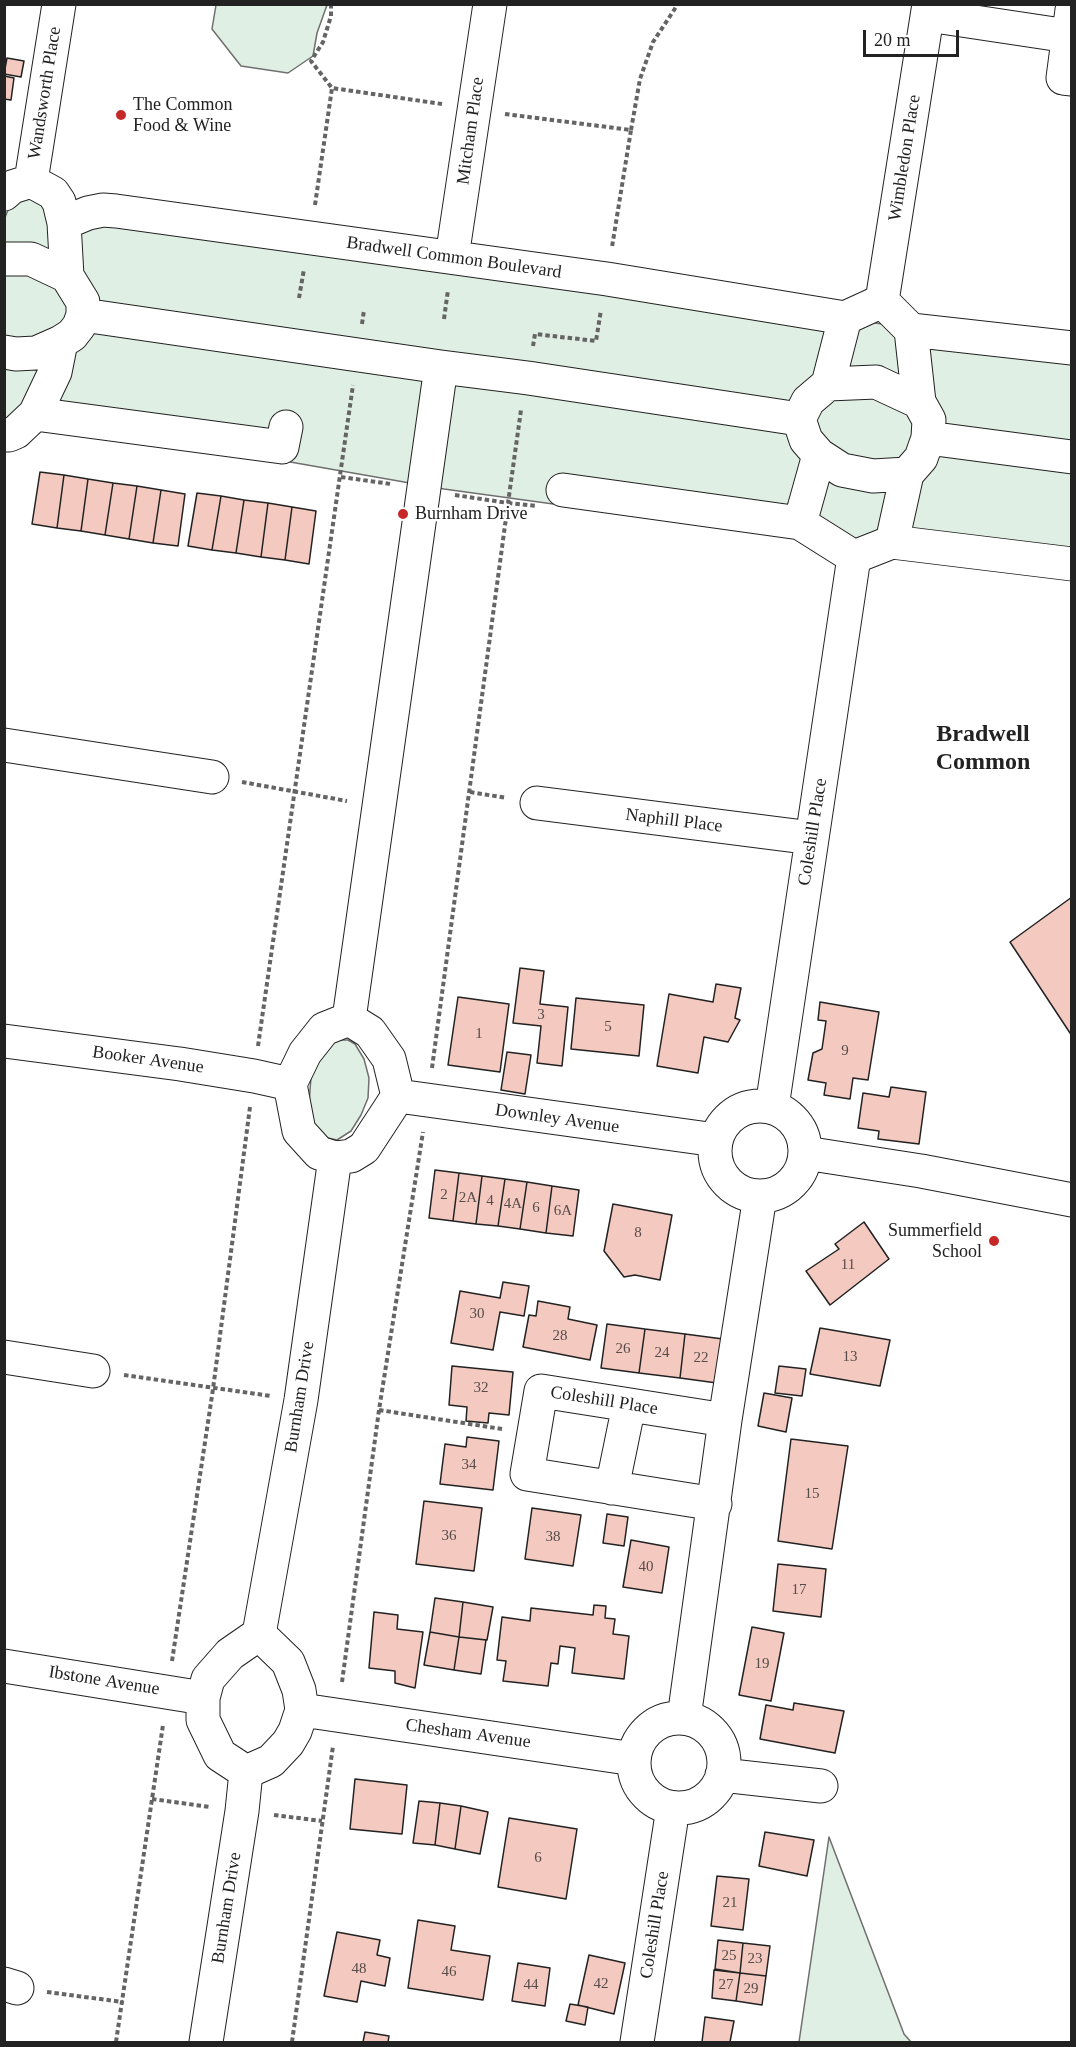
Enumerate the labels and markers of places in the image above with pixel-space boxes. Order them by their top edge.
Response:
place label: The Common Food & Wine [133,94,232,136]
marker: The Common Food & Wine [114,108,128,122]
place label: Burnham Drive [415,503,527,525]
marker: Burnham Drive [396,507,410,521]
place label: Summerfield School [888,1220,982,1262]
marker: Summerfield School [987,1234,1001,1248]

